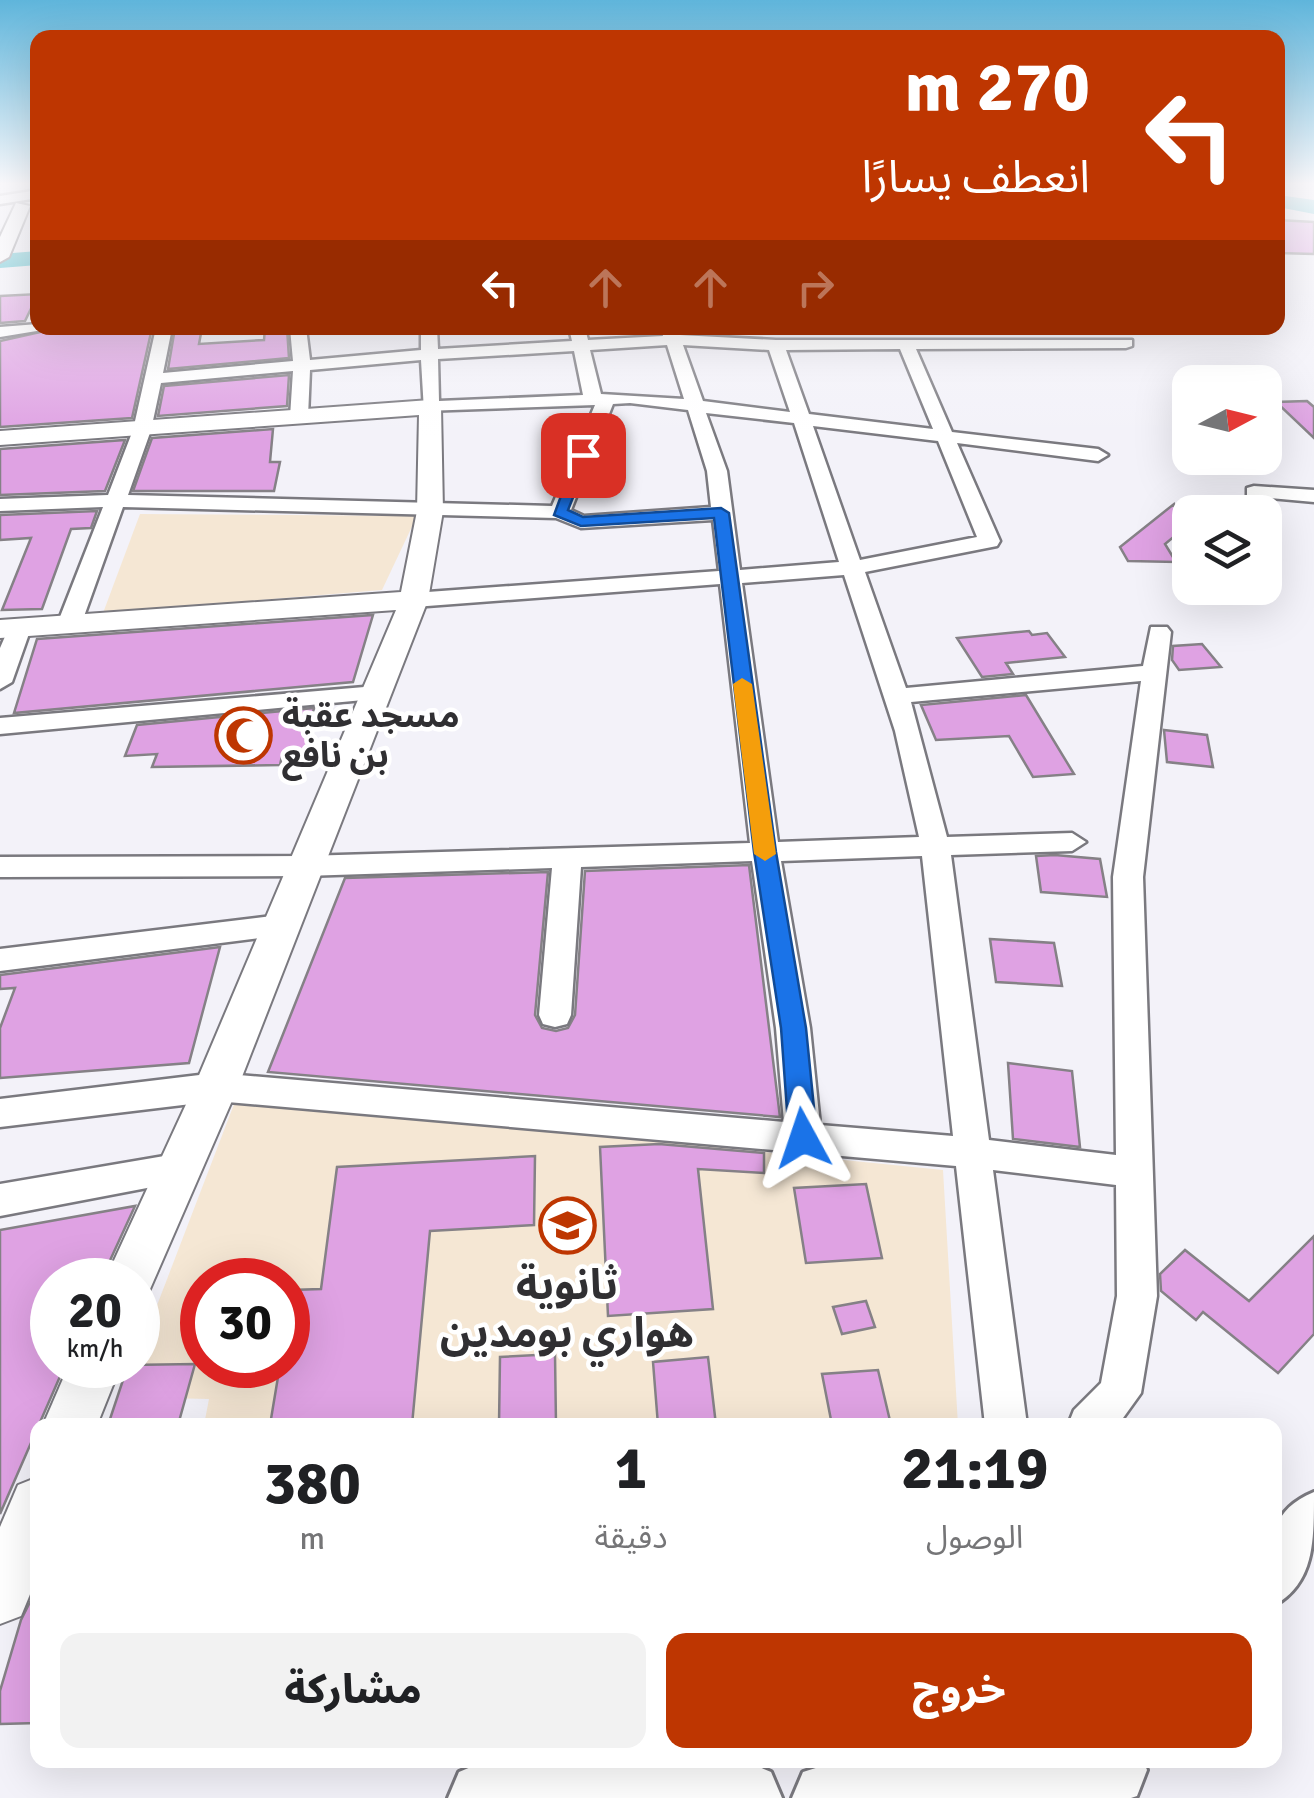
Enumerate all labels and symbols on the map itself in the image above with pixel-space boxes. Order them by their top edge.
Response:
north arrow [1172,365,1282,475]
pin [541,413,626,498]
place label: مسجد عقبة بن نافع [282,694,460,781]
mosque icon: مسجد عقبة بن نافع [213,705,273,765]
position arrow [751,1086,855,1190]
school or university icon: ثانوية هواري بومدين [537,1195,597,1255]
speed limit sign: 30 [180,1258,310,1388]
place label: ثانوية هواري بومدين [440,1260,694,1366]

